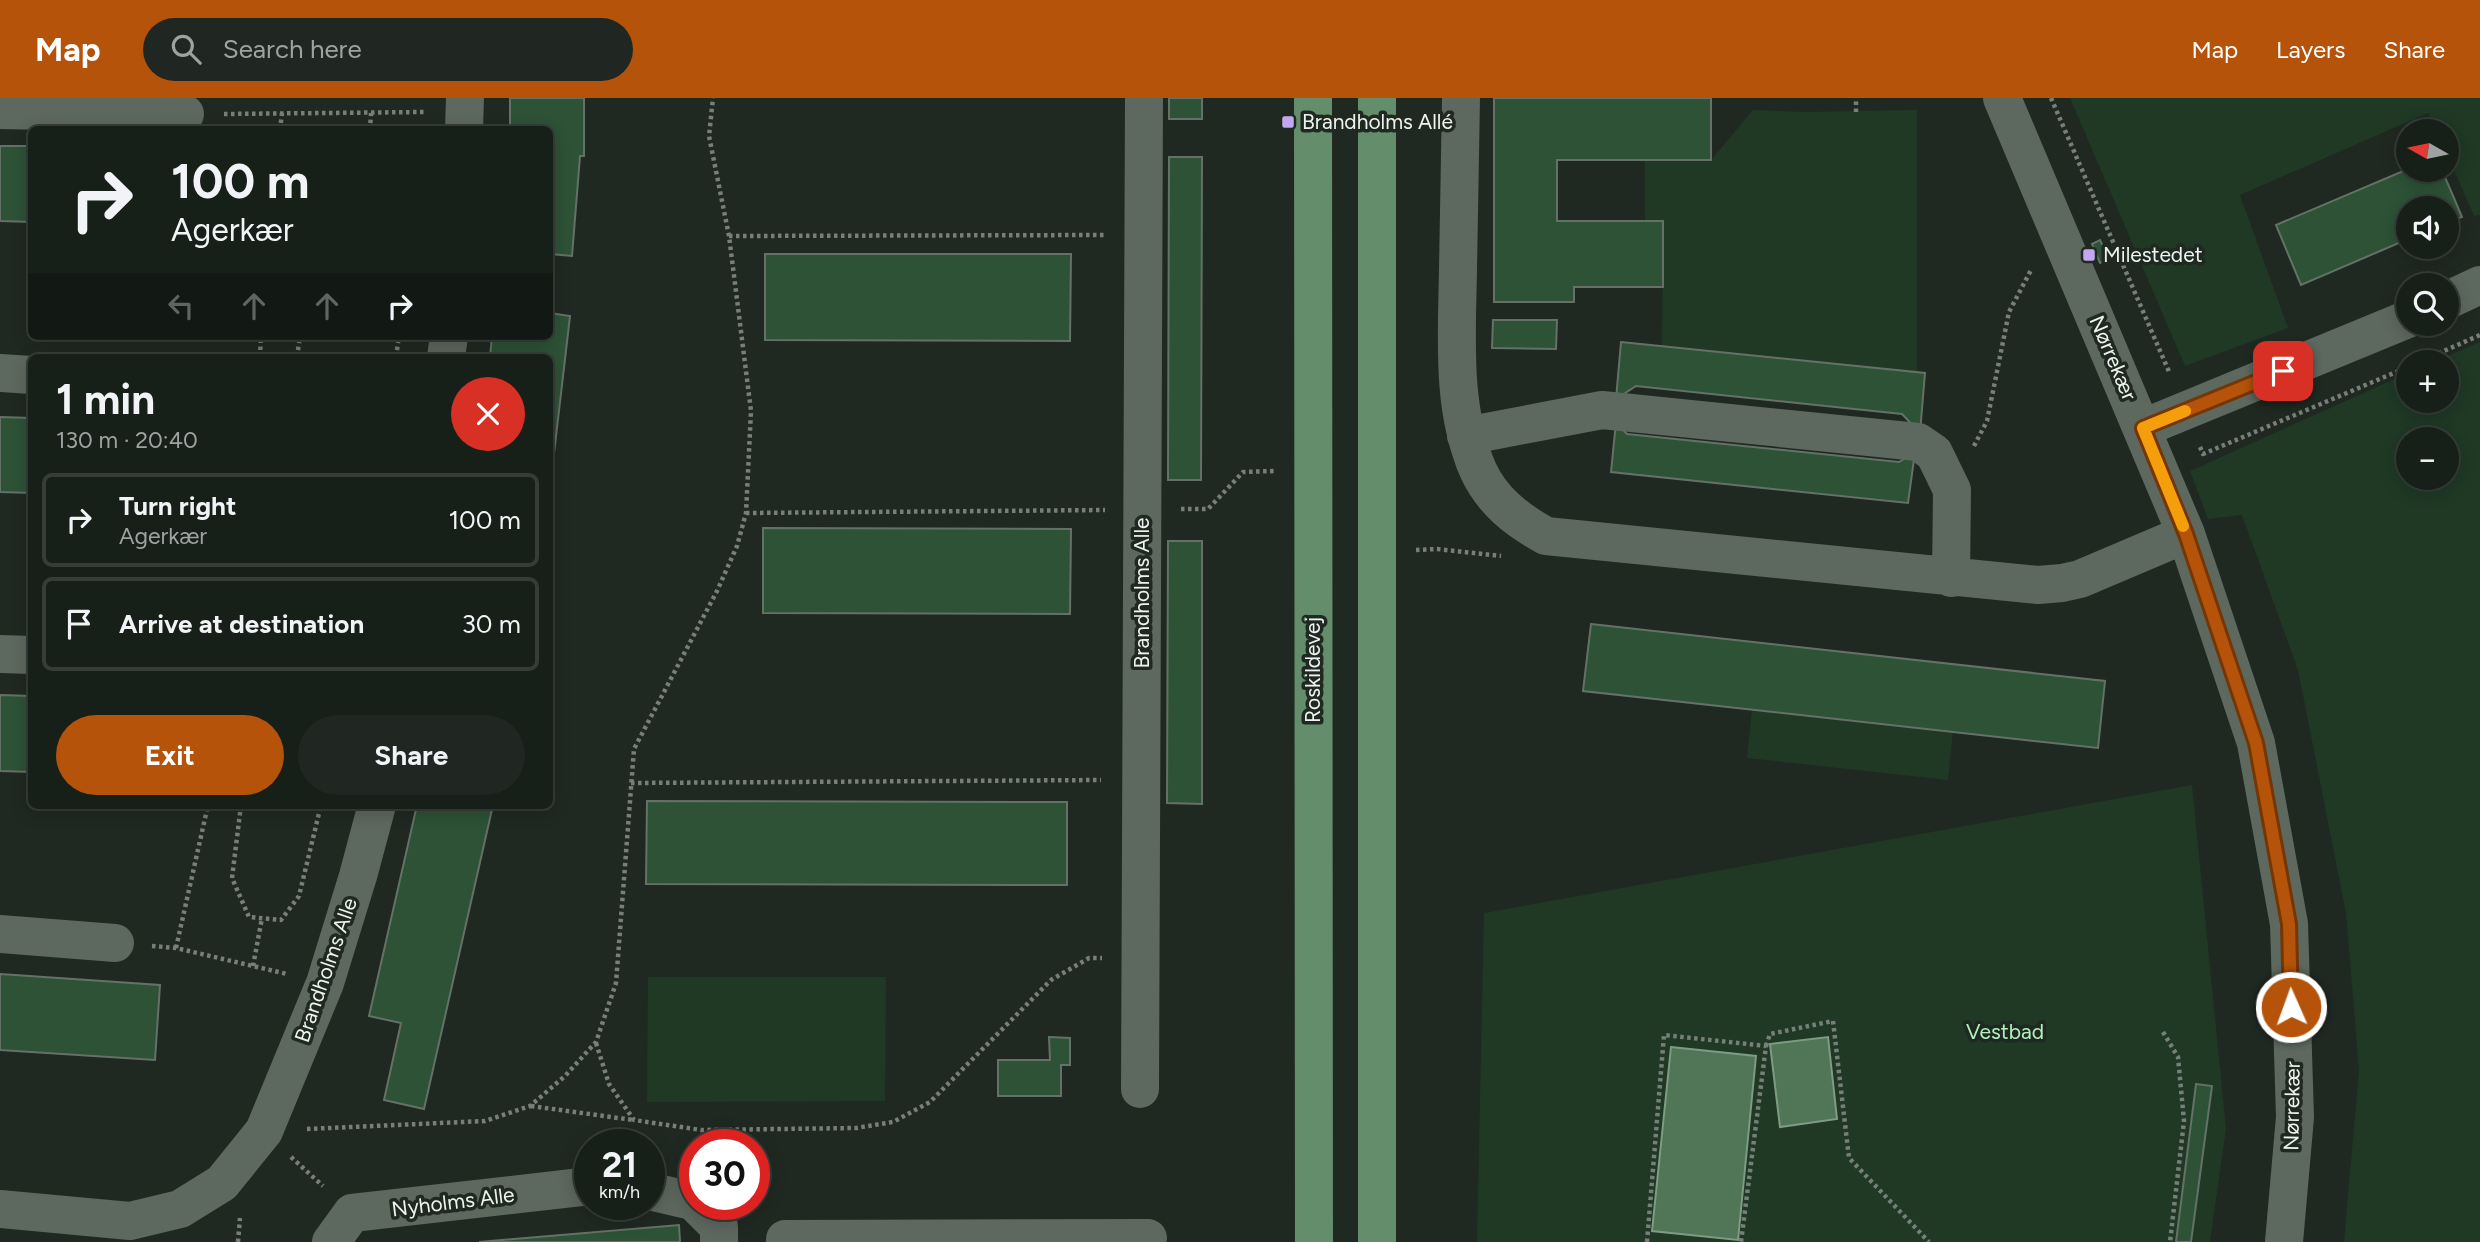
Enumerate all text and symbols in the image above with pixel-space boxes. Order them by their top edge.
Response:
search box [143,18,633,81]
text: Map [35,30,101,69]
icon: search [167,30,205,68]
text: Search here [223,33,362,65]
text: Map [2191,35,2238,64]
text: Layers [2276,35,2345,64]
text: Share [2383,35,2445,64]
place label: Brandholms Allé [1302,109,1453,134]
marker: Brandholms Allé [1280,114,1296,130]
north arrow [2396,119,2459,182]
map controls [2396,119,2459,490]
text: 100 m [171,151,310,210]
icon: right [56,154,147,245]
button: sound [2396,196,2459,259]
text: Agerkær [171,211,294,249]
place label: Milestedet [2103,242,2203,267]
marker: Milestedet [2081,247,2097,263]
button: search [2396,273,2459,336]
icon: left [162,287,200,325]
icon: ahead [235,287,273,325]
icon: ahead [308,287,346,325]
icon: right [381,287,419,325]
street label: Nørrekær [2084,312,2142,404]
pin [2253,341,2313,401]
button: + [2396,350,2459,413]
icon: arrive [2264,352,2302,390]
text: 1 min [56,374,155,425]
button: close [451,377,525,451]
text: 130 m · 20:40 [56,426,198,454]
button: − [2396,427,2459,490]
text: Turn right [119,490,236,522]
icon: right [60,501,98,539]
text: 100 m [448,504,521,536]
street label: Brandholms Alle [1129,518,1154,668]
text: Agerkær [119,522,207,550]
icon: arrive [60,605,98,643]
text: Arrive at destination [119,608,364,640]
text: 30 m [462,608,521,640]
street label: Roskildevej [1300,617,1325,723]
button: Exit [56,715,284,795]
button: Share [298,715,525,795]
street label: Brandholms Alle [289,894,362,1045]
position arrow [2254,970,2328,1044]
park label: Vestbad [1966,1019,2044,1044]
street label: Nørrekær [2278,1061,2305,1151]
speed limit sign: 30 [679,1129,770,1220]
text: 21 [602,1144,637,1186]
text: km/h [599,1181,640,1203]
street label: Nyholms Alle [390,1182,516,1221]

